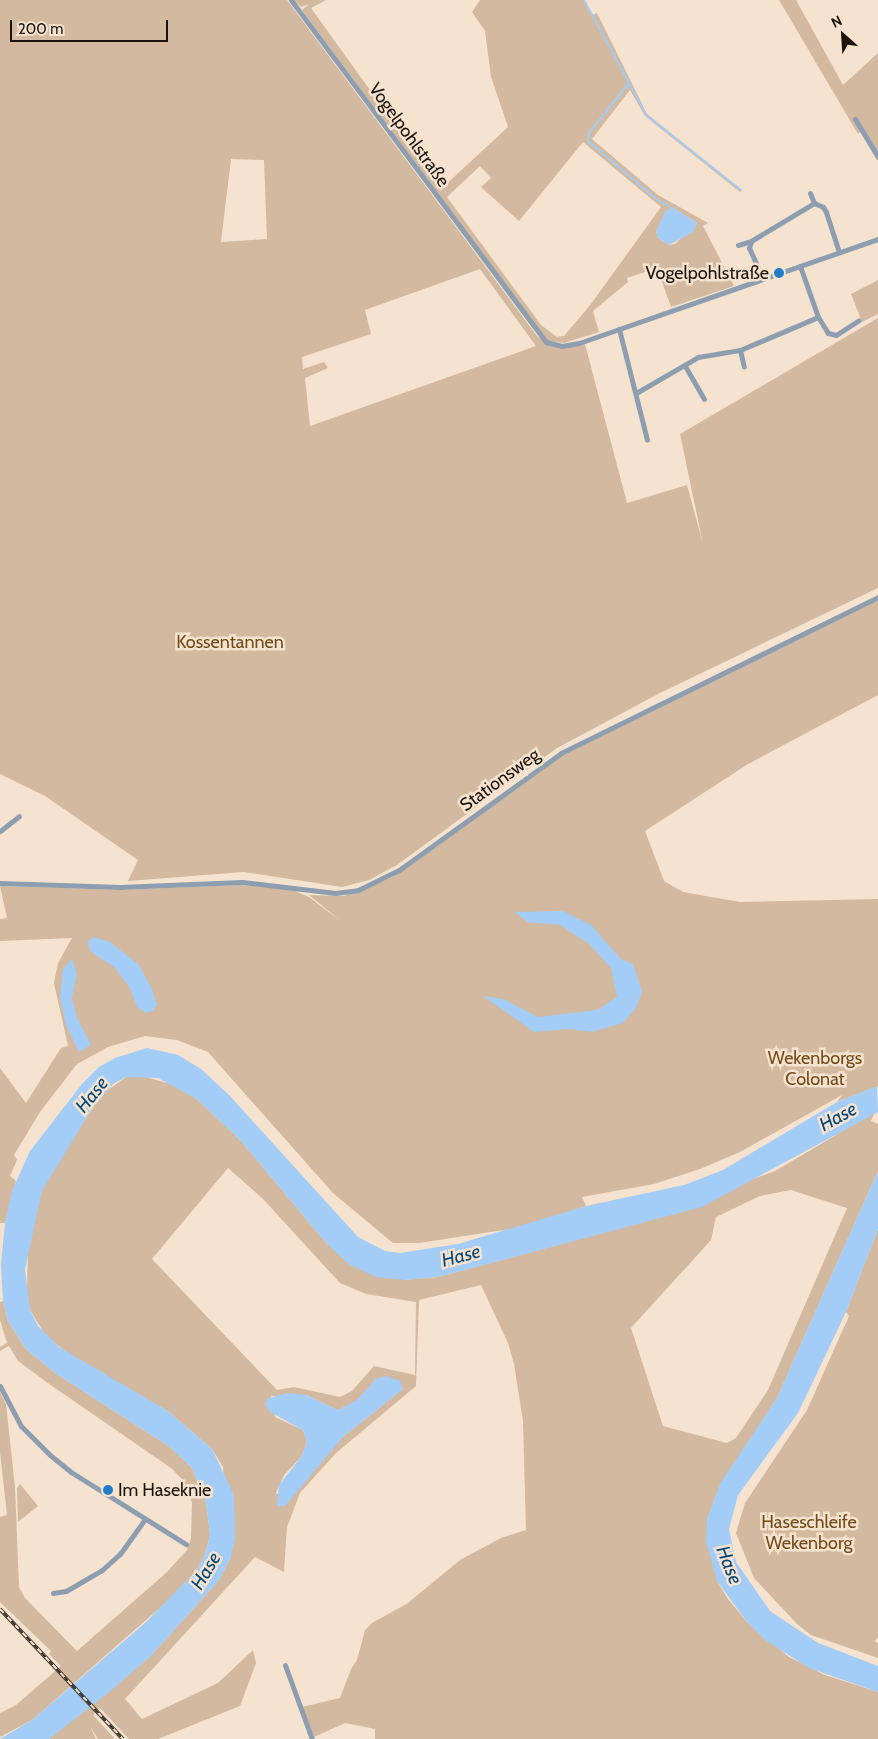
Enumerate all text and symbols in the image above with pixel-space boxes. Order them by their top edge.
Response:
scale bar [12,10,170,42]
north arrow [818,10,868,60]
text: N [828,11,845,32]
text: 200 m [18,20,63,38]
street label: Vogelpohlstraße [364,79,454,191]
place label: Vogelpohlstraße [646,262,769,284]
marker: Vogelpohlstraße [773,267,785,279]
park label: Kossentannen [176,631,284,653]
street label: Stationsweg [456,744,544,816]
park label: Wekenborgs Colonat [768,1048,862,1090]
water label: Hase [71,1073,113,1117]
water label: Hase [815,1098,861,1136]
water label: Hase [439,1240,483,1272]
place label: Im Haseknie [118,1479,211,1501]
marker: Im Haseknie [102,1484,114,1496]
park label: Haseschleife Wekenborg [761,1512,857,1555]
water label: Hase [711,1543,747,1587]
water label: Hase [186,1548,226,1594]

